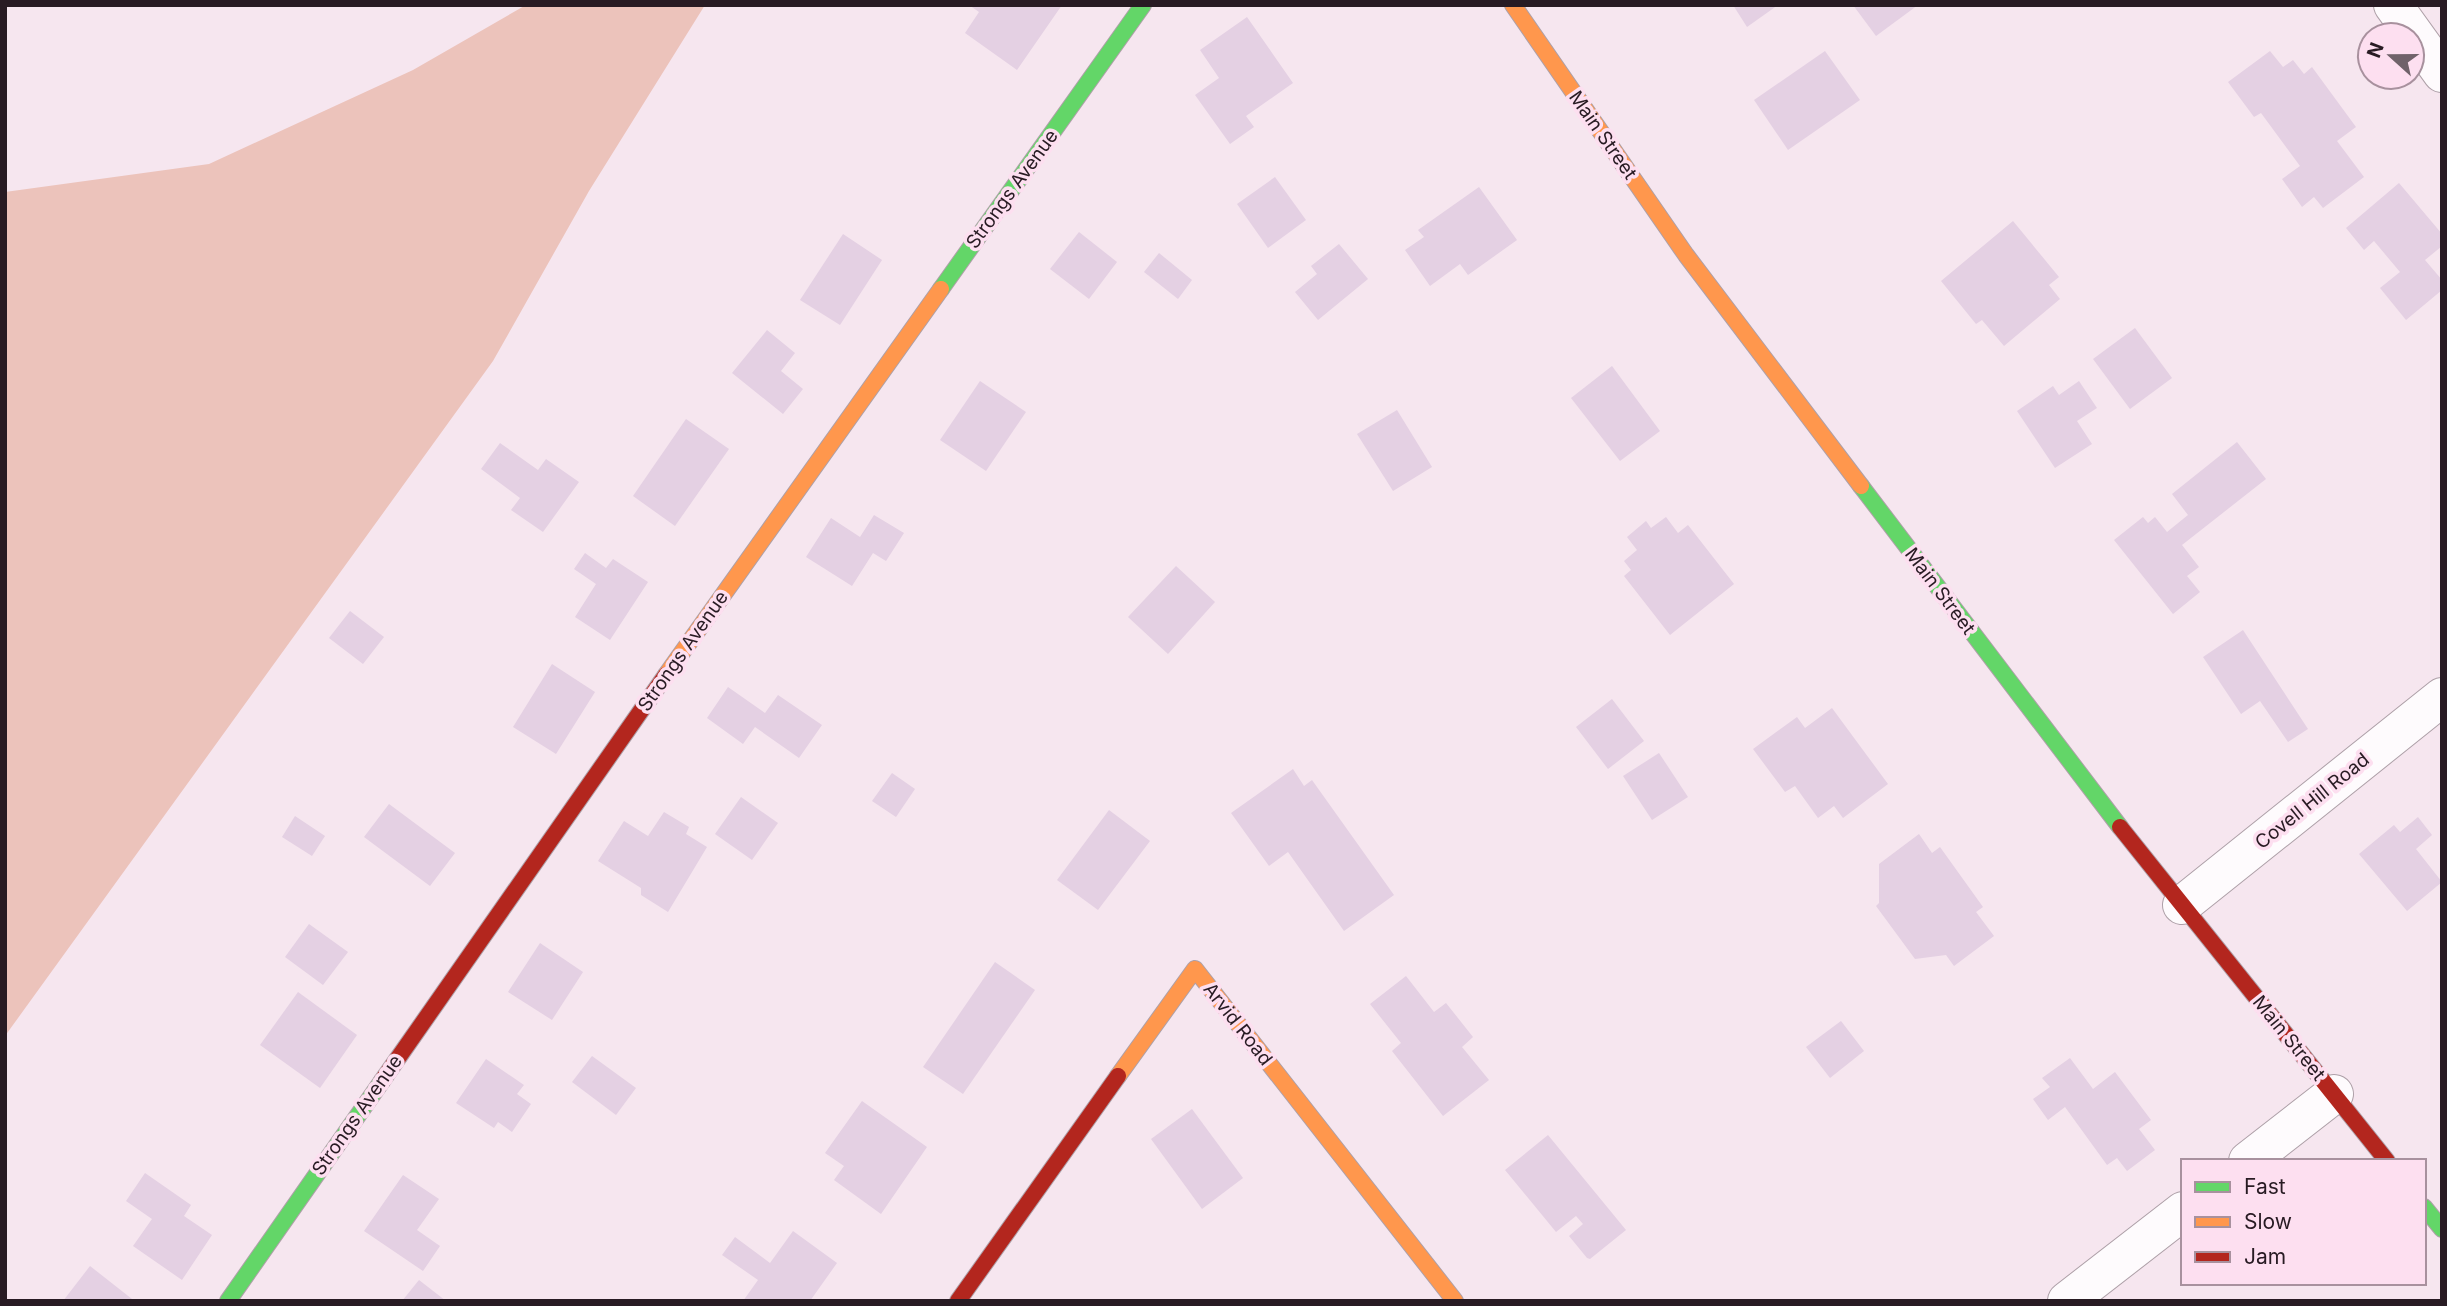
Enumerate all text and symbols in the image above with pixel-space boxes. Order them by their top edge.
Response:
north arrow [2356,21,2426,91]
text: N [2362,39,2389,61]
street label: Main Street [1564,86,1642,184]
street label: Strongs Avenue [961,125,1063,253]
street label: Main Street [1900,543,1980,639]
street label: Strongs Avenue [633,586,733,716]
street label: Covell Hill Road [2250,748,2374,854]
street label: Arvid Road [1199,978,1277,1070]
street label: Main Street [2248,991,2330,1085]
street label: Strongs Avenue [307,1050,407,1180]
legend [2181,1159,2426,1285]
text: Fast [2244,1174,2286,1199]
text: Slow [2244,1209,2292,1234]
text: Jam [2244,1244,2286,1269]

